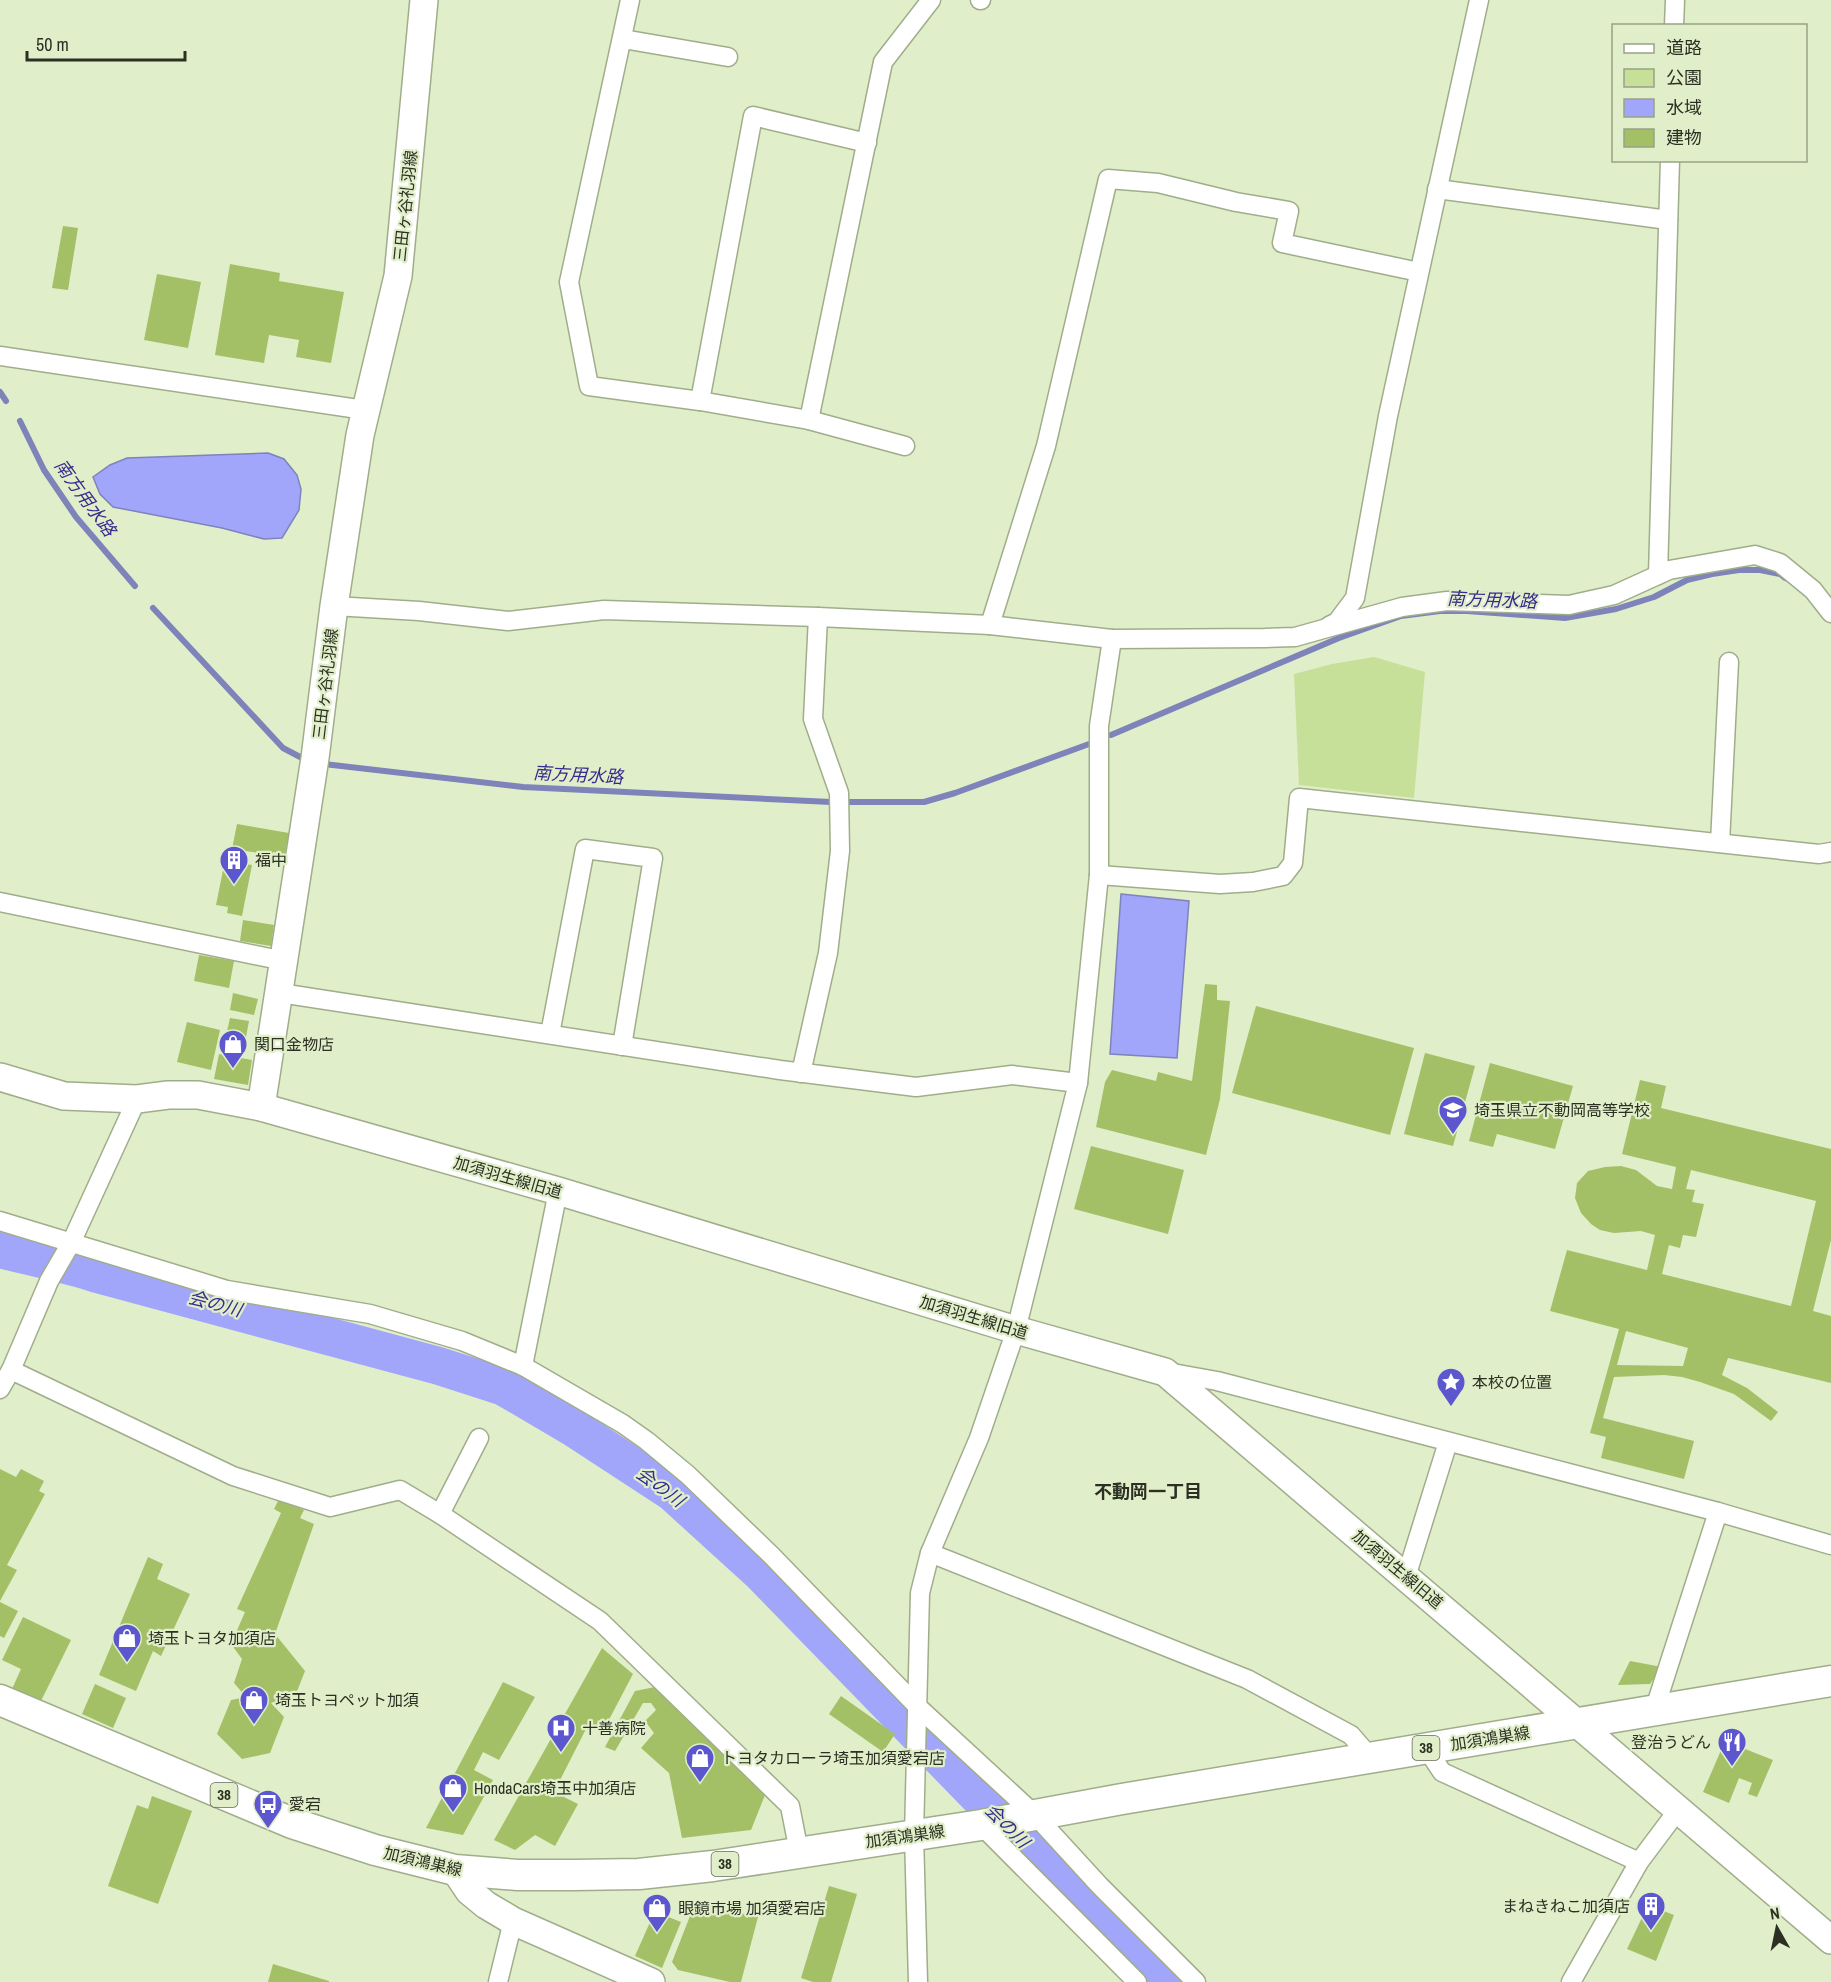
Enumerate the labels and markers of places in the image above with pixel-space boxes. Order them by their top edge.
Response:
building icon: 福中 [218,844,250,886]
place label: 福中 [255,849,287,871]
shop icon: 関口金物店 [217,1028,249,1070]
place label: 関口金物店 [254,1033,334,1055]
school or university icon: 埼玉県立不動岡高等学校 [1437,1094,1469,1136]
place label: 埼玉県立不動岡高等学校 [1474,1099,1650,1121]
place icon: 本校の位置 [1435,1366,1467,1408]
place label: 本校の位置 [1472,1371,1552,1393]
shop icon: 埼玉トヨタ加須店 [111,1622,143,1664]
place label: 埼玉トヨタ加須店 [148,1627,276,1649]
shop icon: 埼玉トヨペット加須 [238,1684,270,1726]
place label: 埼玉トヨペット加須 [275,1689,419,1711]
hospital icon: 十善病院 [545,1712,577,1754]
place label: 十善病院 [582,1717,646,1739]
restaurant icon: 登治うどん [1716,1726,1748,1768]
place label: 登治うどん [1631,1731,1711,1753]
shop icon: トヨタカローラ埼玉加須愛宕店 [684,1742,716,1784]
place label: トヨタカローラ埼玉加須愛宕店 [721,1747,945,1769]
shop icon: HondaCars埼玉中加須店 [437,1772,469,1814]
place label: HondaCars埼玉中加須店 [474,1777,636,1799]
bus stop icon: 愛宕 [252,1788,284,1830]
place label: 愛宕 [289,1793,321,1815]
building icon: まねきねこ加須店 [1635,1890,1667,1932]
shop icon: 眼鏡市場 加須愛宕店 [641,1892,673,1934]
place label: まねきねこ加須店 [1502,1895,1630,1917]
place label: 眼鏡市場 加須愛宕店 [678,1897,826,1919]

